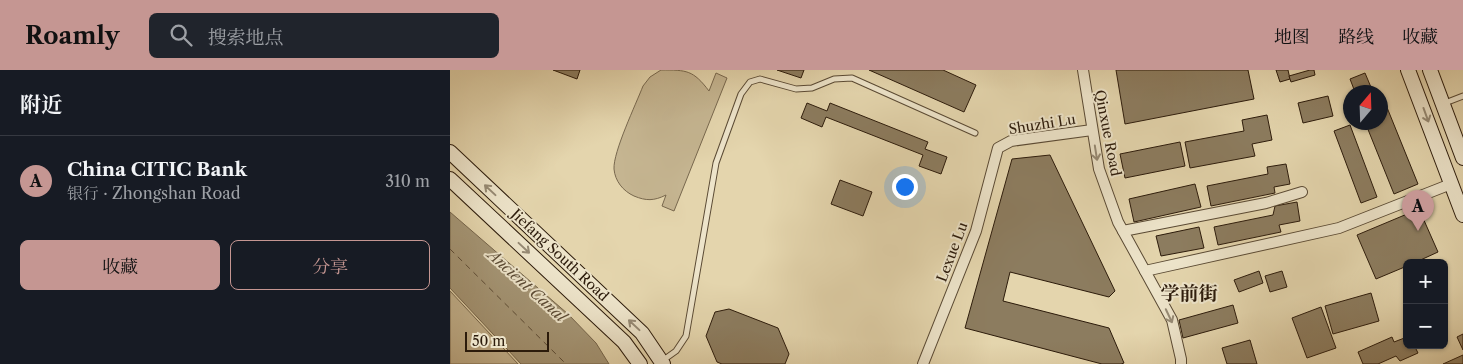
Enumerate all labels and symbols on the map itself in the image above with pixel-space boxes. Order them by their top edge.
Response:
north arrow [1343,85,1388,130]
street label: Qinxue Road [1091,88,1125,178]
one-way arrow [1422,107,1431,123]
street label: Shuzhi Lu [1007,110,1077,138]
one-way arrow [1091,144,1101,160]
your location [892,174,918,200]
one-way arrow [484,184,497,196]
pin: A [1402,190,1434,231]
street label: Jiefang South Road [506,204,613,305]
street label: Lexue Lu [932,219,972,284]
one-way arrow [517,242,530,254]
water label: Ancient Canal [483,244,572,327]
district label: 学前街 [1160,282,1218,305]
one-way arrow [1165,308,1175,323]
one-way arrow [628,319,640,331]
scale bar [465,329,549,352]

